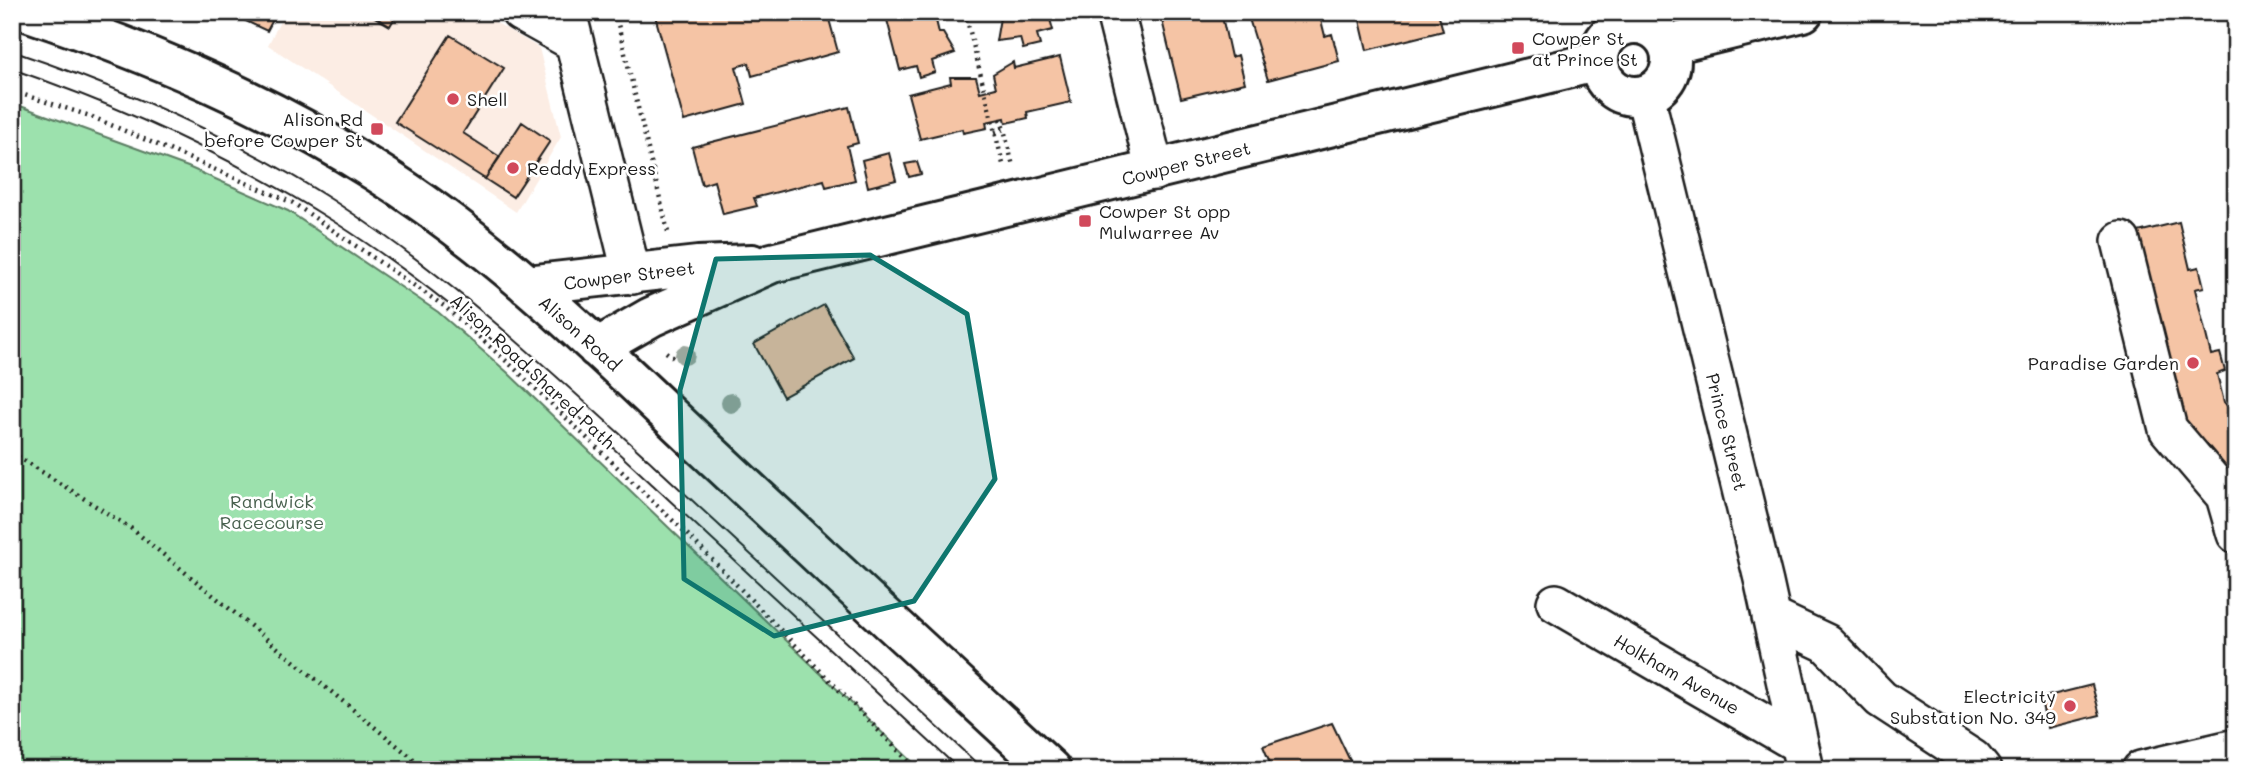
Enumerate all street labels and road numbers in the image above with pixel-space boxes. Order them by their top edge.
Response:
street label: Cowper Street [1119,135,1253,191]
street label: Cowper Street [562,255,696,295]
street label: Alison Road Shared Path [445,288,621,454]
street label: Alison Road [534,290,626,376]
street label: Prince Street [1701,371,1753,493]
street label: Holkham Avenue [1610,628,1744,720]

